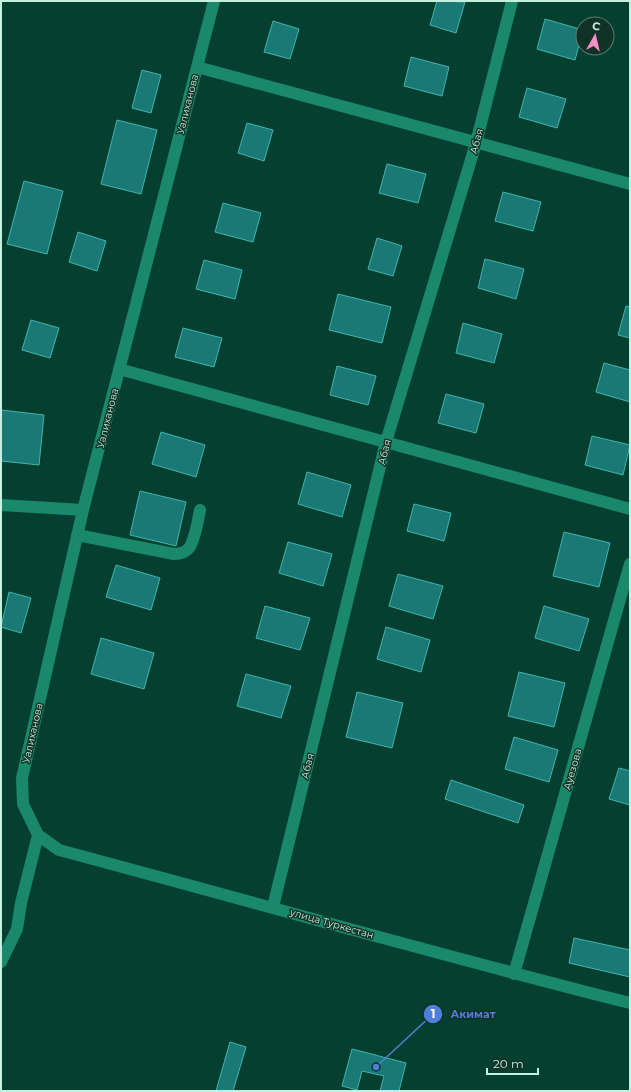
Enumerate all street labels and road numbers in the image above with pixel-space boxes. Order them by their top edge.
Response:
street label: Уалиханова [174,73,201,135]
street label: Абая [467,127,486,155]
street label: Уалиханова [94,387,121,449]
street label: Абая [375,438,394,466]
street label: Уалиханова [19,702,46,764]
street label: Ауезова [560,747,585,791]
street label: Абая [298,752,317,780]
street label: улица Туркестан [288,905,375,942]

